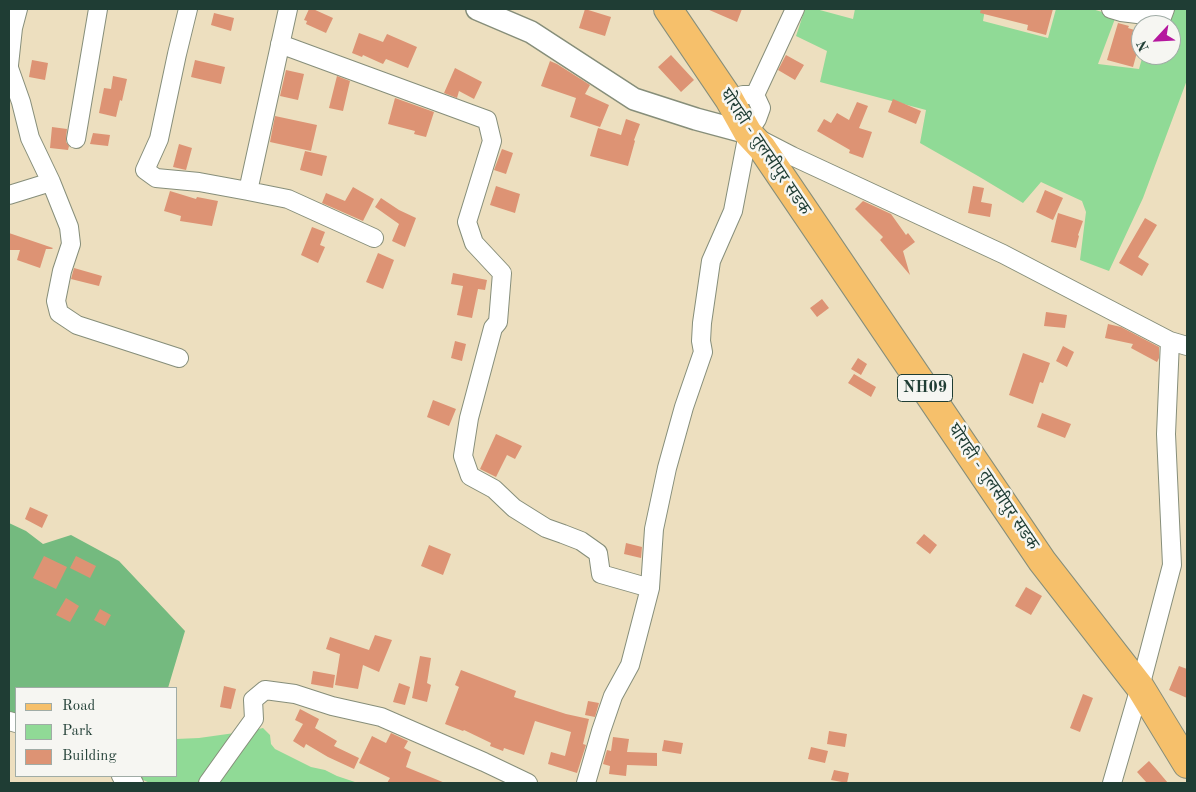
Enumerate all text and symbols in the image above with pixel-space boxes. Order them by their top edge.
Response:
north arrow [1131,15,1181,65]
text: N [1135,38,1152,54]
street label: घोराही - तुलसीपुर सडक [715,85,815,219]
road number: NH09 [898,374,952,402]
street label: घोराही - तुलसीपुर सडक [943,420,1043,554]
legend [15,687,178,777]
text: Road [62,699,95,714]
text: Park [62,724,93,739]
text: Building [62,749,117,764]

